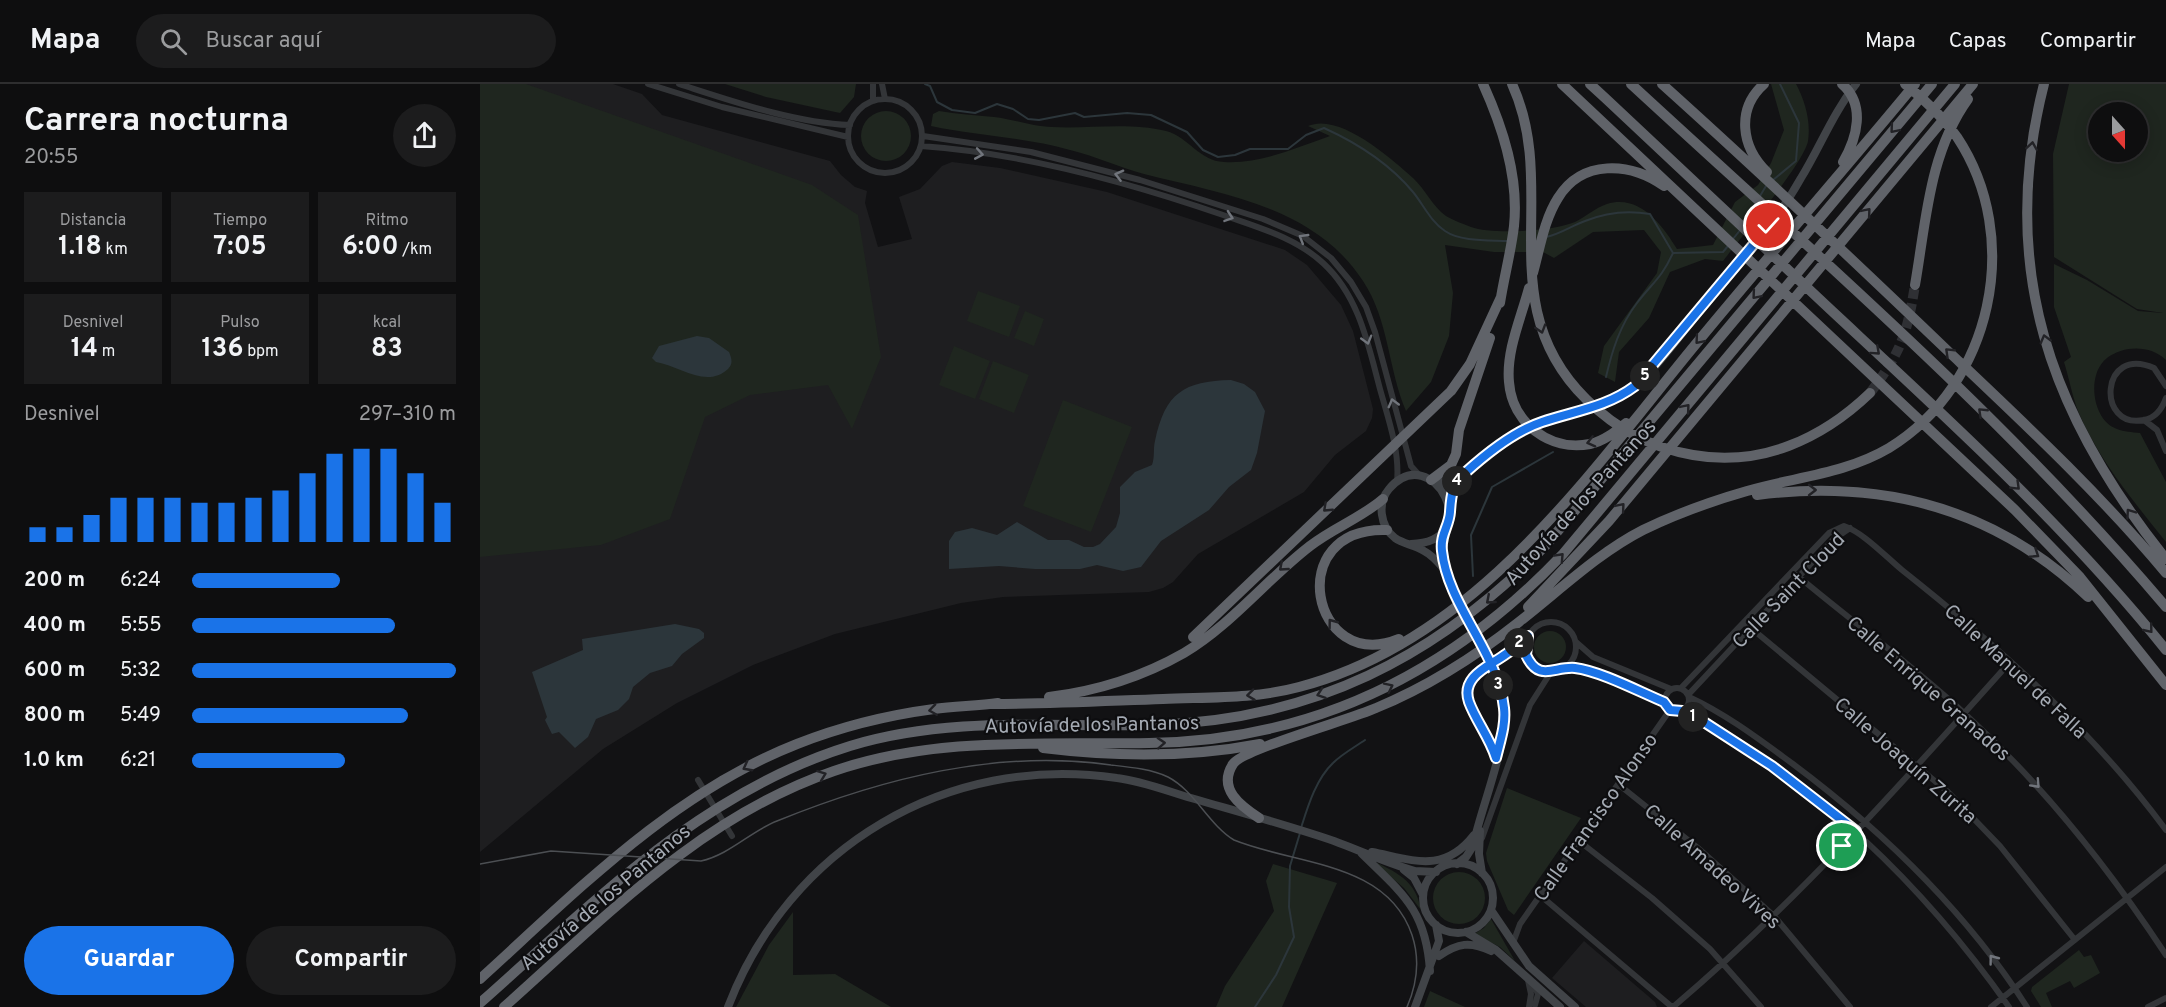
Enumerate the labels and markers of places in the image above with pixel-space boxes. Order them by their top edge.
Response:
pin [1743,200,1794,251]
pin: 5 [1630,361,1660,391]
pin: 4 [1442,466,1472,496]
pin: 2 [1504,628,1534,658]
pin: 3 [1483,670,1513,700]
pin: 1 [1678,702,1708,732]
pin [1816,820,1867,871]

